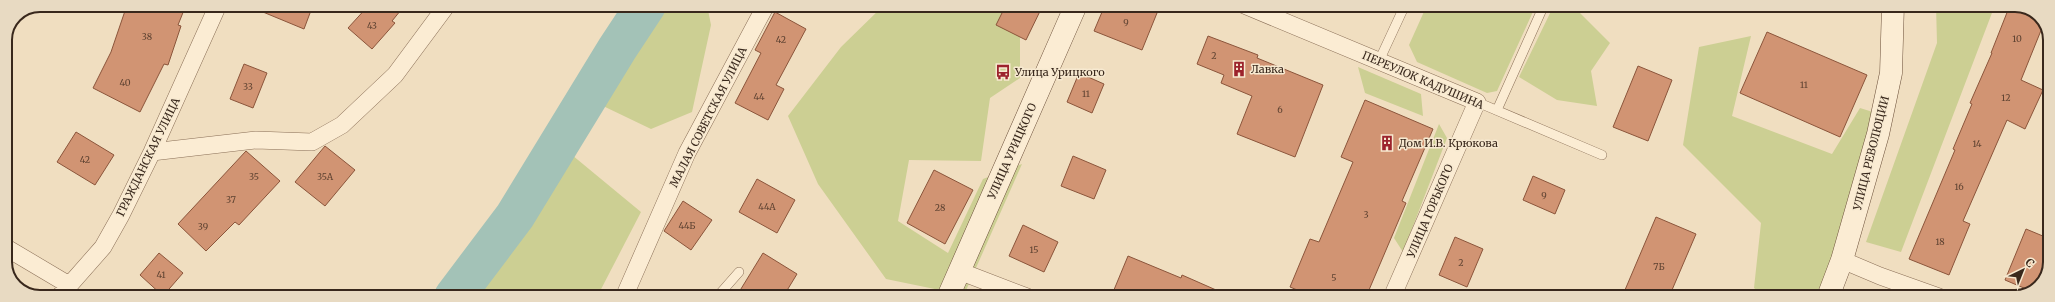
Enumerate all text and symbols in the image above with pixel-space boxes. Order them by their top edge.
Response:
house number: 9 [1123,17,1129,28]
house number: 43 [367,20,377,31]
house number: 38 [142,31,152,42]
house number: 10 [2012,33,2022,44]
house number: 42 [776,34,786,45]
street label: МАЛАЯ СОВЕТСКАЯ УЛИЦА [666,44,750,190]
street label: ПЕРЕУЛОК КАДУШИНА [1360,48,1486,112]
house number: 2 [1211,50,1217,61]
building icon: Лавка [1230,60,1248,78]
place label: Лавка [1251,62,1284,76]
bus stop icon: Улица Урицкого [994,63,1012,81]
place label: Улица Урицкого [1014,65,1105,79]
house number: 40 [119,77,131,88]
house number: 11 [1800,79,1808,90]
house number: 33 [243,81,253,92]
house number: 11 [1082,88,1090,99]
house number: 44 [753,91,765,102]
house number: 12 [2001,92,2011,103]
street label: УЛИЦА РЕВОЛЮЦИИ [1850,94,1892,213]
street label: ГРАЖДАНСКАЯ УЛИЦА [113,95,183,219]
street label: УЛИЦА УРИЦКОГО [984,101,1039,202]
house number: 6 [1277,104,1283,115]
building icon: Дом И.В. Крюкова [1378,134,1396,152]
place label: Дом И.В. Крюкова [1399,136,1498,150]
house number: 14 [1972,138,1982,149]
house number: 42 [80,154,90,165]
street label: УЛИЦА ГОРЬКОГО [1404,162,1456,261]
house number: 35 [249,171,259,182]
house number: 35А [317,171,334,182]
house number: 16 [1954,181,1964,192]
house number: 9 [1541,190,1547,201]
house number: 37 [226,194,236,205]
house number: 44А [758,201,776,212]
house number: 28 [935,202,945,213]
house number: 3 [1363,209,1369,220]
house number: 44Б [679,220,695,231]
house number: 39 [198,221,208,232]
house number: 18 [1935,236,1945,247]
house number: 15 [1029,244,1039,255]
north arrow [2003,250,2043,290]
text: С [2022,255,2037,270]
house number: 2 [1458,257,1464,268]
house number: 7Б [1653,261,1665,272]
house number: 41 [157,269,165,280]
house number: 5 [1331,272,1337,283]

